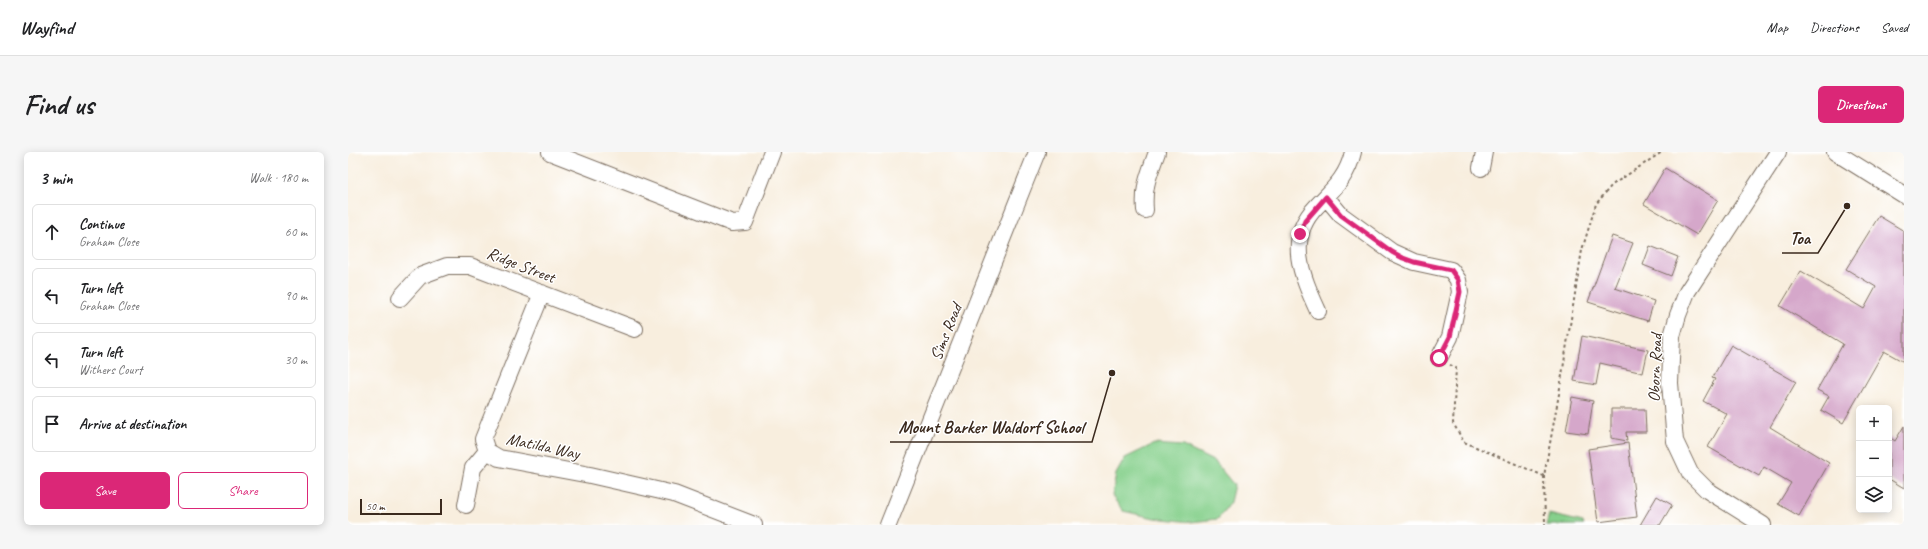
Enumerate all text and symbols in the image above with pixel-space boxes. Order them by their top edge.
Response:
text: Wayfind [20,16,73,40]
text: Map [1767,19,1788,36]
text: Directions [1810,19,1859,36]
text: Saved [1881,19,1908,36]
button: Directions [1818,86,1904,123]
text: Find us [24,87,94,122]
text: 3 min [40,168,73,189]
text: Walk · 180 m [249,170,308,186]
text: Continue [79,215,124,234]
icon: ahead [41,221,63,243]
callout: Toa [1782,223,1818,253]
text: 60 m [285,224,307,240]
route end [1291,225,1309,243]
text: Toa [1790,227,1812,249]
text: Graham Close [79,234,139,250]
street label: Ridge Street [484,242,560,288]
text: Turn left [79,279,122,298]
icon: left [41,285,63,307]
text: 90 m [285,288,307,304]
text: Graham Close [79,298,139,314]
street label: Sims Road [925,298,968,363]
street label: Oborn Road [1643,331,1667,403]
text: Turn left [79,343,122,362]
icon: left [41,349,63,371]
route start [1430,349,1448,367]
text: 30 m [285,352,307,368]
text: Withers Court [79,362,142,378]
map controls [1856,405,1892,513]
button: + [1856,405,1892,441]
callout: Mount Barker Waldorf School [890,412,1092,442]
icon: arrive [41,413,63,435]
text: Arrive at destination [79,415,186,434]
text: Mount Barker Waldorf School [898,416,1087,438]
street label: Matilda Way [505,428,583,464]
button: − [1856,441,1892,477]
button: Save [40,472,170,509]
button: Share [178,472,308,509]
button: layers [1856,477,1892,513]
scale bar [360,497,442,516]
text: 50 m [366,499,385,513]

